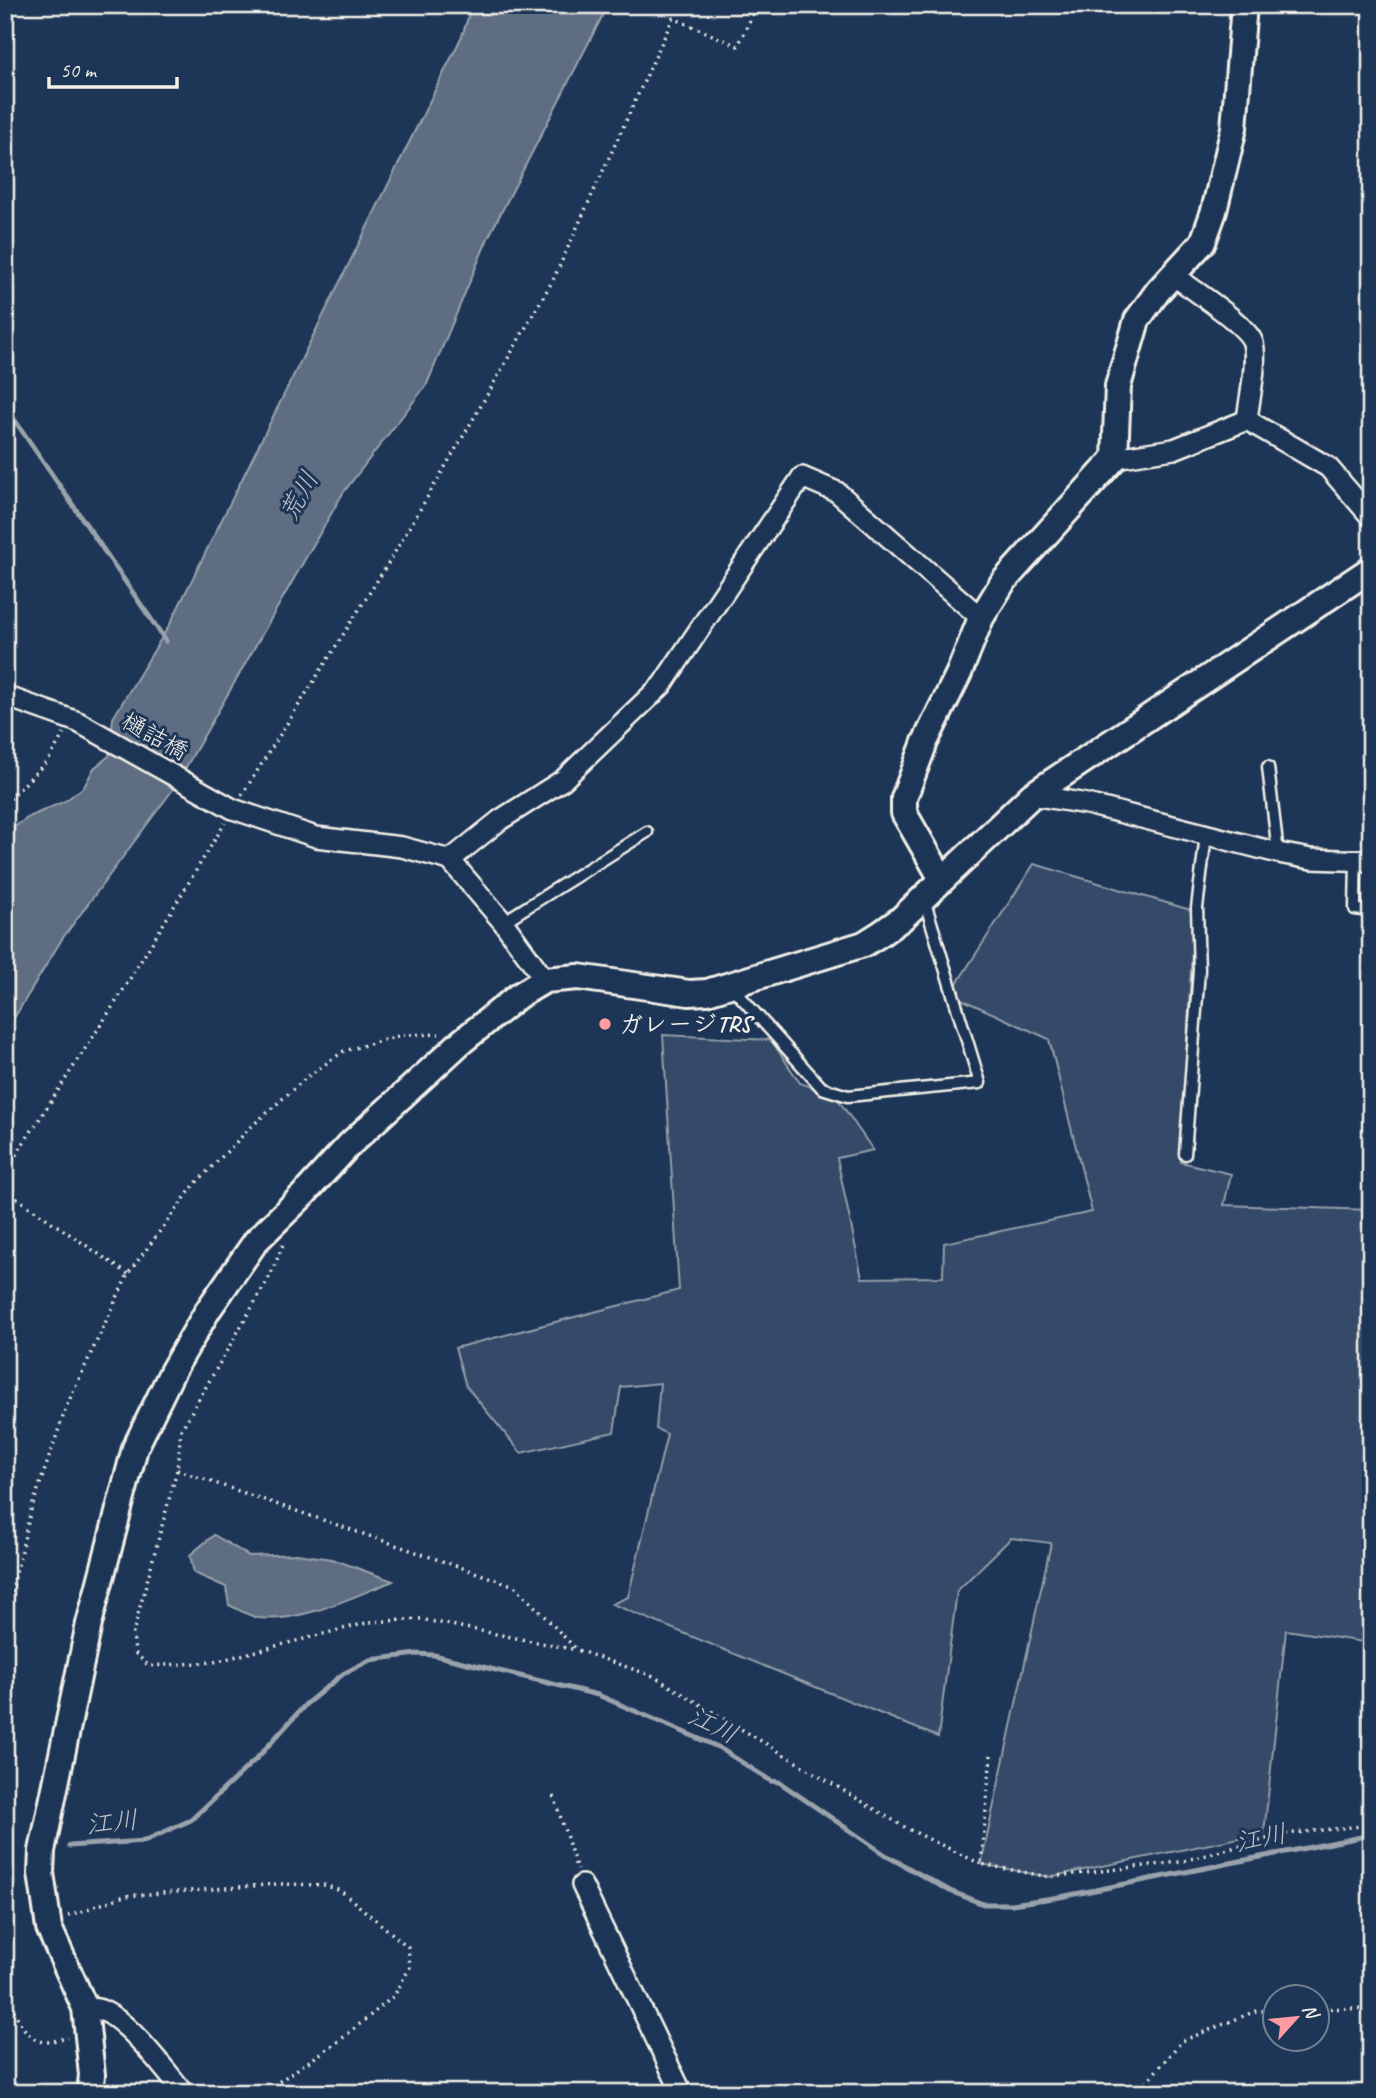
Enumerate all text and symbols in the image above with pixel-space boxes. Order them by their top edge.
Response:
scale bar [49,46,177,90]
text: 50 m [60,57,98,83]
water label: 荒川 [272,465,326,527]
street label: 樋詰橋 [116,705,194,767]
place label: ガレージTRS [619,1009,755,1039]
marker: ガレージTRS [597,1016,613,1032]
water label: 江川 [682,1699,744,1751]
water label: 江川 [84,1803,140,1841]
water label: 江川 [1232,1817,1290,1859]
north arrow [1260,1982,1330,2052]
text: N [1297,2000,1325,2024]

